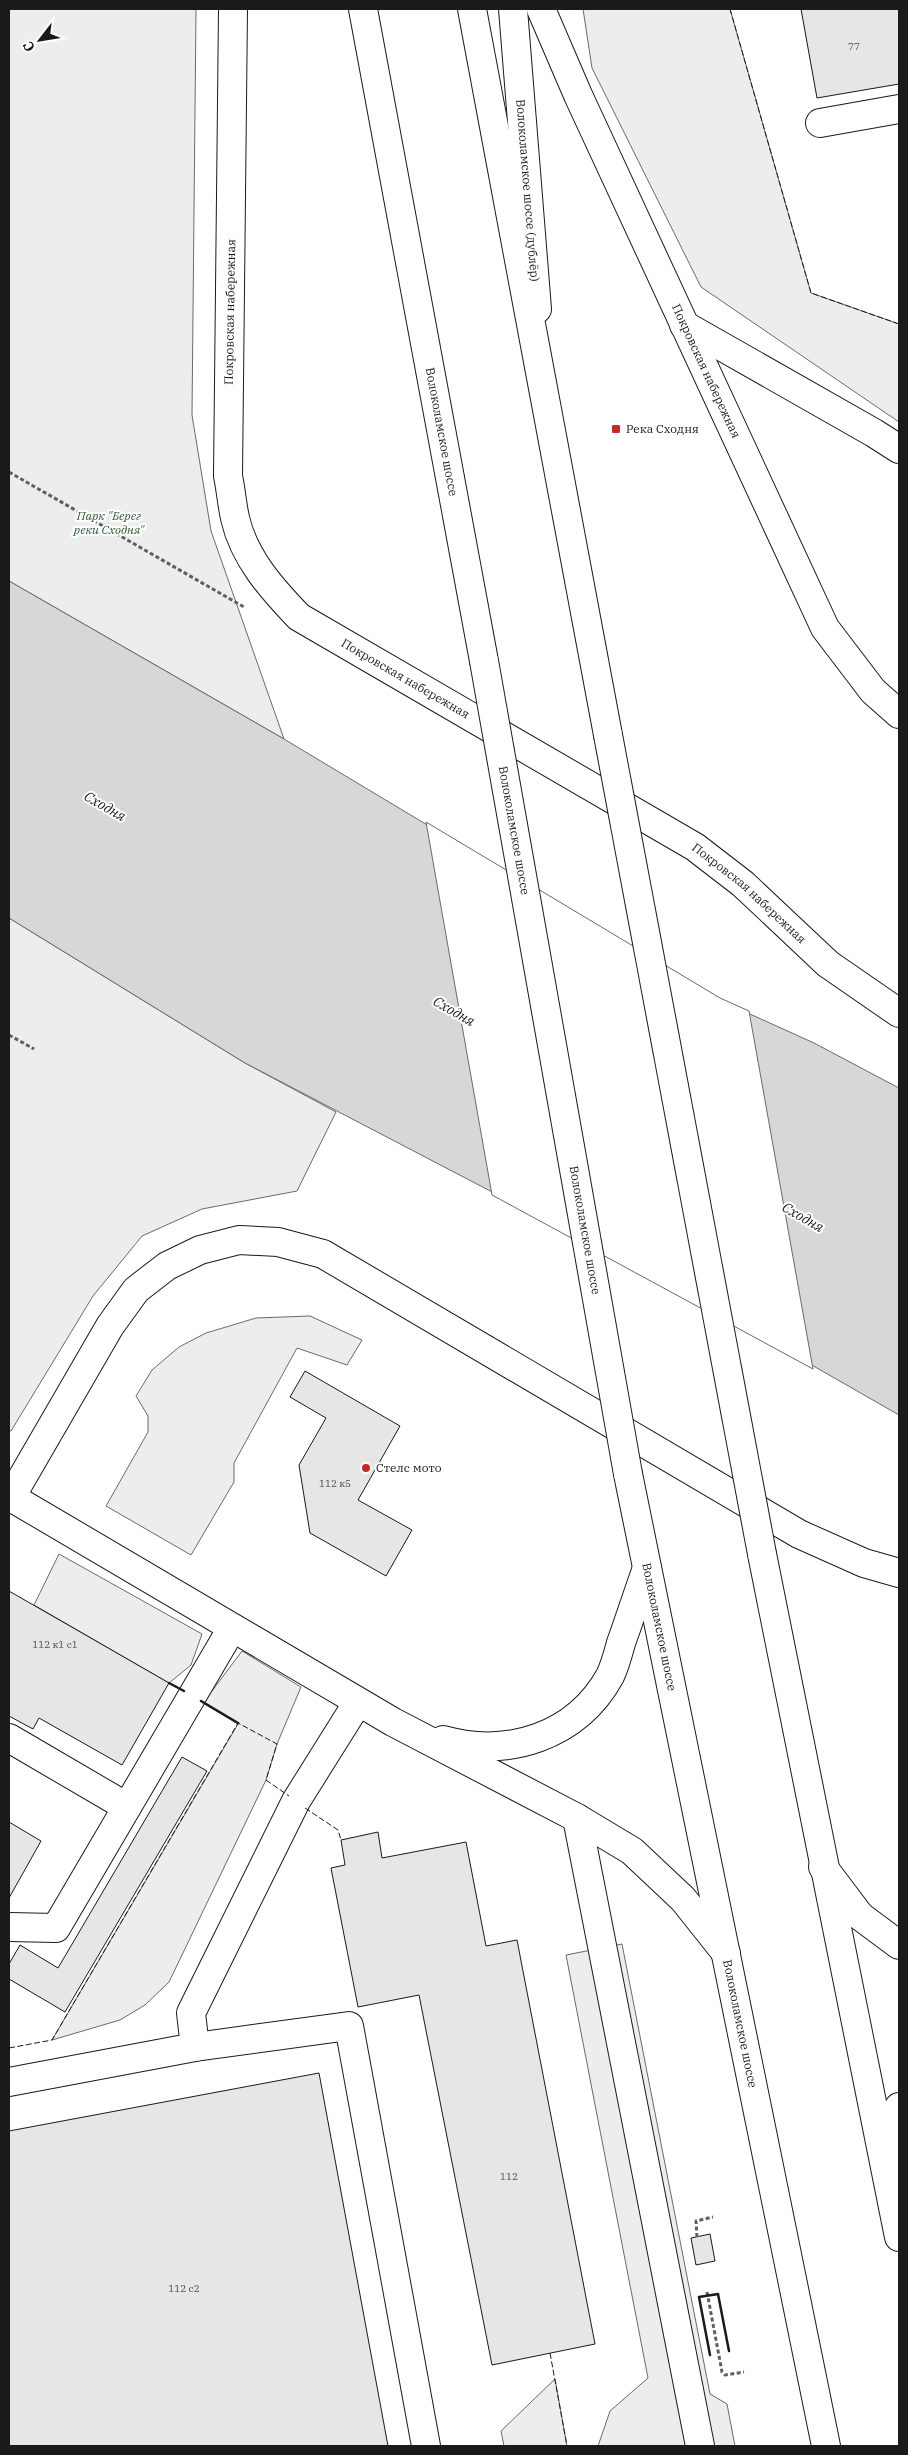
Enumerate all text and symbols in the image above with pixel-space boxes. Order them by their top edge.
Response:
north arrow [15,15,65,65]
text: С [19,38,39,55]
house number: 77 [848,40,860,53]
street label: Волоколамское шоссе (дублёр) [513,99,543,282]
street label: Покровская набережная [221,239,238,385]
street label: Покровская набережная [669,302,744,440]
street label: Волоколамское шоссе [423,366,461,497]
place label: Река Сходня [626,421,699,436]
marker: Река Сходня [610,423,622,435]
park label: Парк "Берег реки Сходня" [72,508,146,537]
street label: Покровская набережная [339,635,473,722]
street label: Волоколамское шоссе [496,765,533,896]
water label: Сходня [81,787,130,825]
street label: Покровская набережная [689,839,809,946]
water label: Сходня [430,992,479,1030]
street label: Волоколамское шоссе [567,1165,604,1296]
water label: Сходня [779,1198,828,1236]
place label: Стелс мото [376,1460,442,1475]
marker: Стелс мото [360,1462,372,1474]
house number: 112 к5 [319,1477,351,1490]
street label: Волоколамское шоссе [639,1561,680,1692]
house number: 112 к1 с1 [32,1638,78,1651]
street label: Волоколамское шоссе [720,1958,761,2089]
house number: 112 [500,2170,518,2183]
house number: 112 с2 [168,2282,200,2295]

